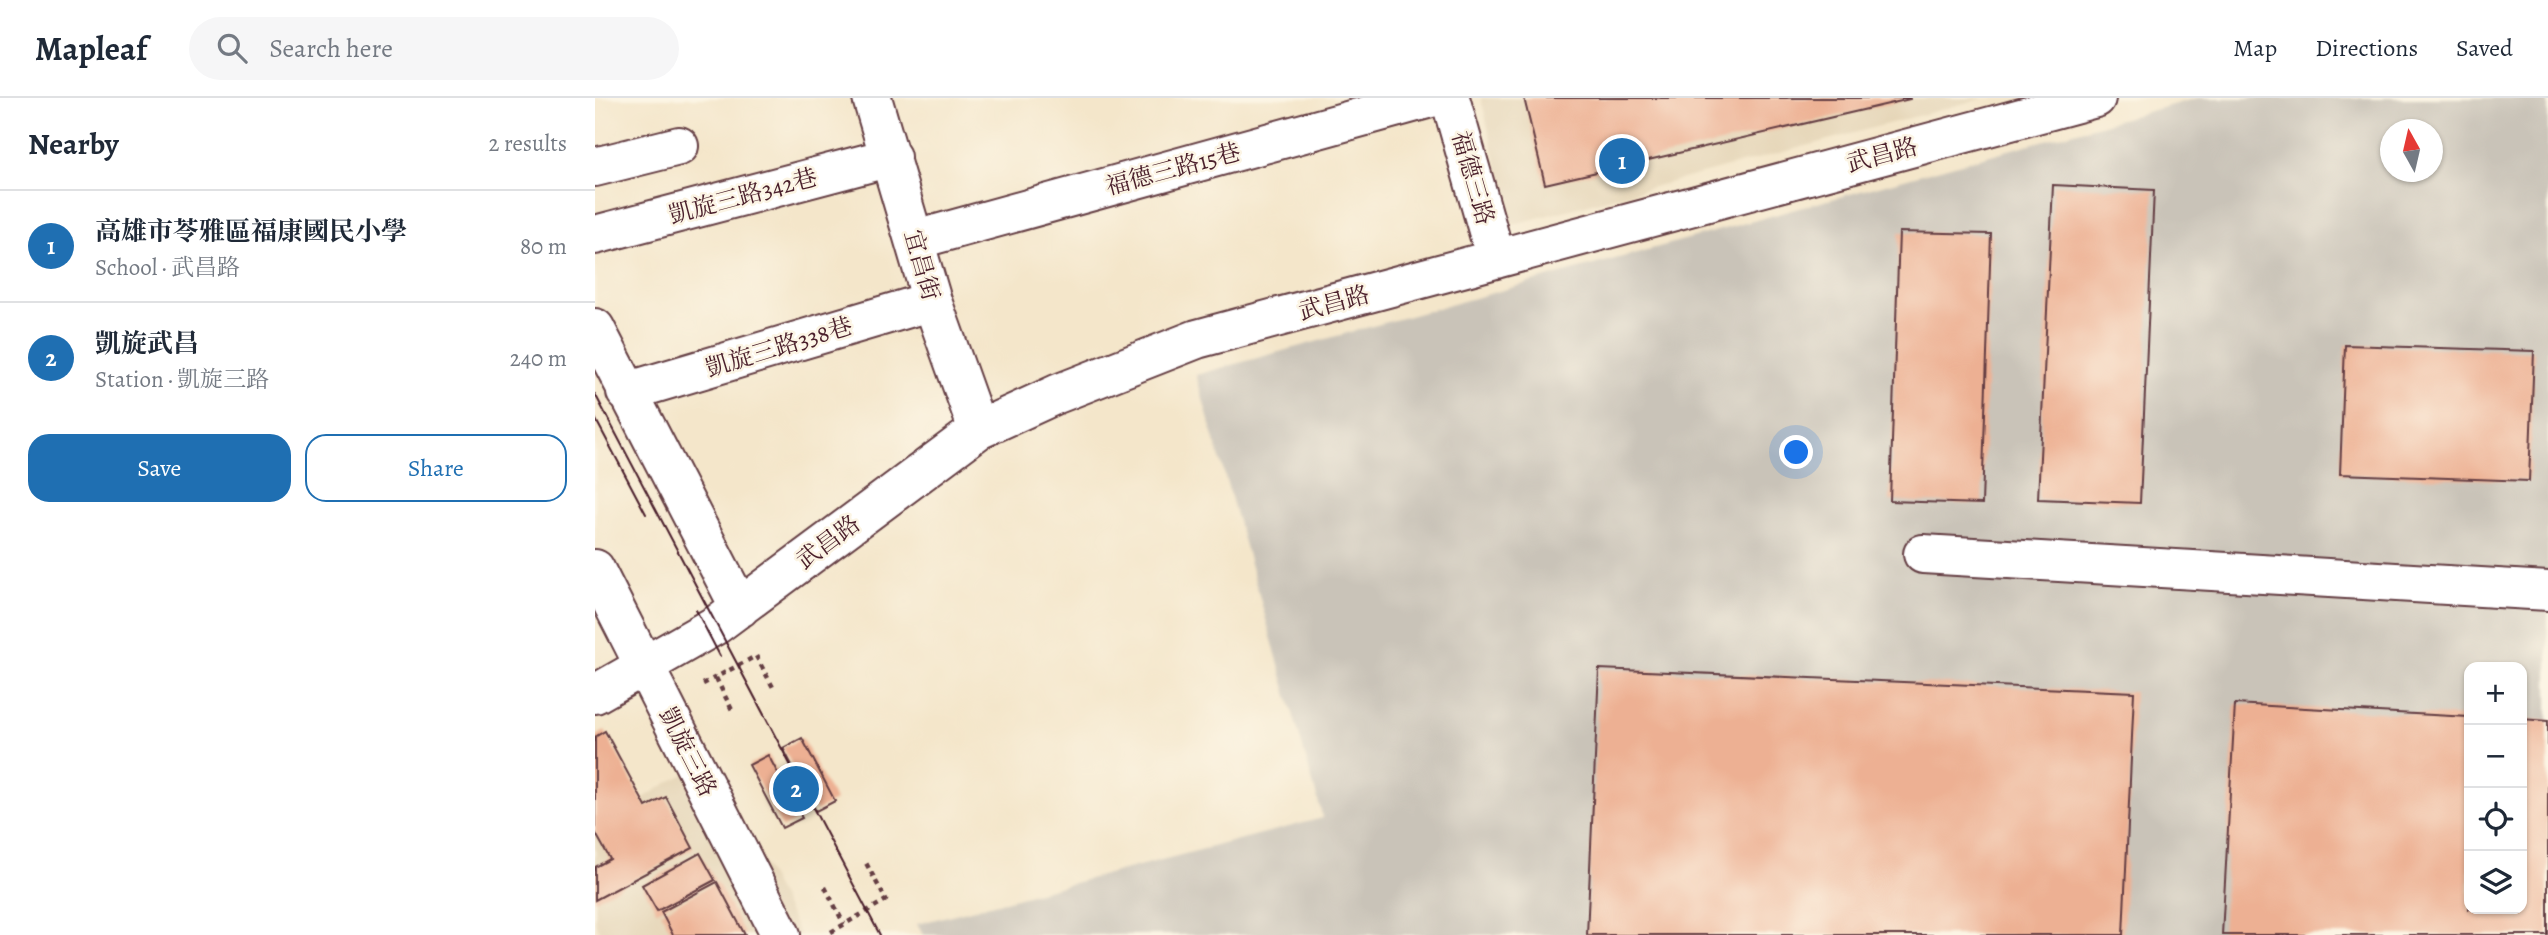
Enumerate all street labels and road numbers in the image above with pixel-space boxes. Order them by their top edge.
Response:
street label: 福德三路 [1444,127,1502,229]
street label: 武昌路 [1843,130,1921,180]
street label: 福德三路15巷 [1102,136,1244,202]
street label: 凱旋三路342巷 [665,161,821,231]
street label: 宜昌街 [897,226,947,304]
street label: 武昌路 [1295,278,1373,328]
street label: 凱旋三路338巷 [702,310,856,384]
street label: 武昌路 [790,508,866,576]
street label: 凱旋三路 [652,702,724,802]

